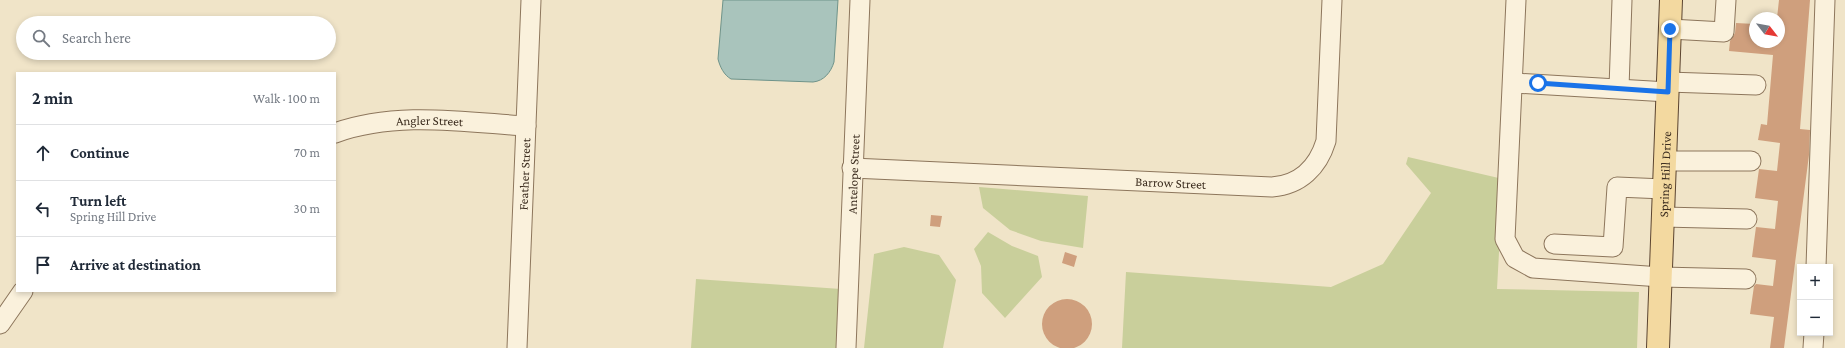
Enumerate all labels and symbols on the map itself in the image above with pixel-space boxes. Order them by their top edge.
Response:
north arrow [1749,12,1785,48]
route end [1661,20,1679,38]
route start [1529,74,1547,92]
street label: Angler Street [395,112,464,129]
street label: Spring Hill Drive [1655,130,1674,217]
street label: Antelope Street [844,133,862,214]
street label: Feather Street [515,137,533,211]
street label: Barrow Street [1135,173,1207,192]

